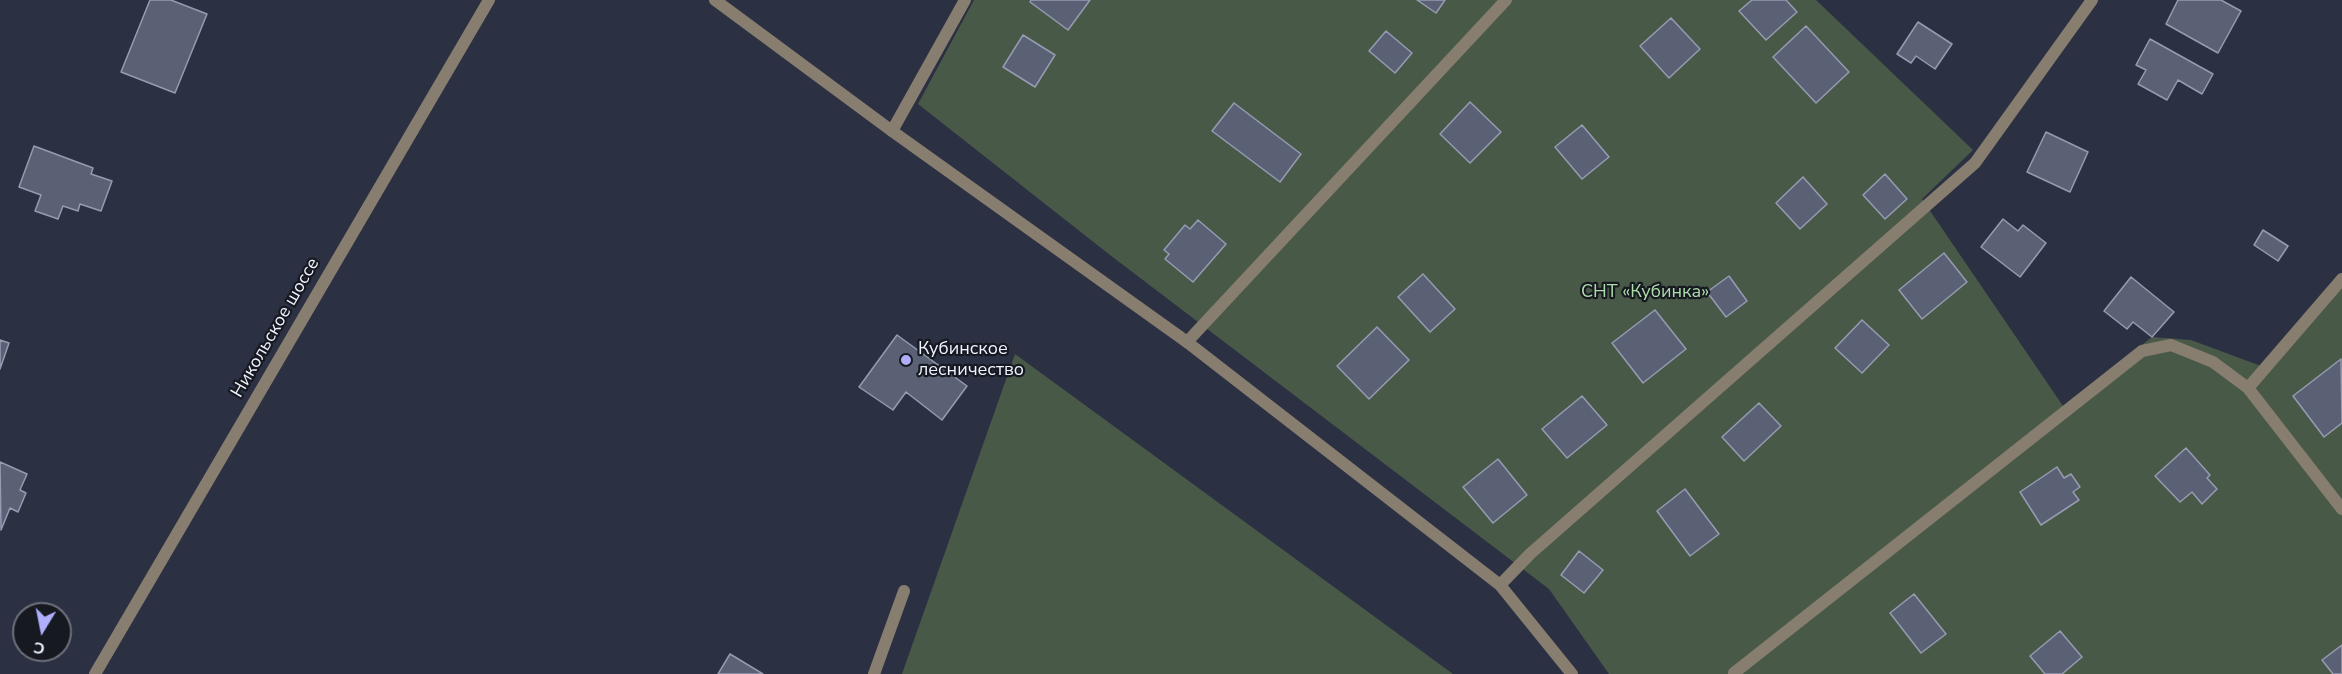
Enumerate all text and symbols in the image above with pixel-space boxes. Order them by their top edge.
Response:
street label: Никольское шоссе [227,254,325,402]
park label: СНТ «Кубинка» [1581,282,1709,304]
place label: Кубинское лесничество [918,339,1024,382]
marker: Кубинское лесничество [899,353,913,367]
north arrow [12,602,72,662]
text: С [32,636,46,660]

